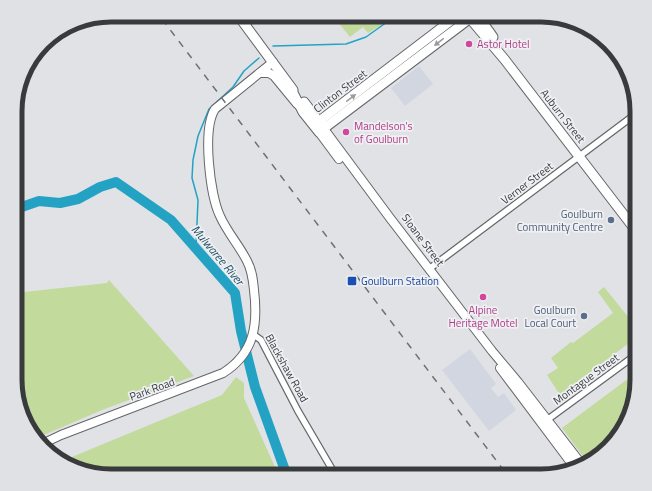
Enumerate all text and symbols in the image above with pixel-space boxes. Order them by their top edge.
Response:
place label: Astor Hotel [477,36,530,52]
one-way arrow [434,38,445,46]
marker: Astor Hotel [464,39,474,49]
street label: Clinton Street [310,66,370,116]
street label: Auburn Street [537,86,589,146]
one-way arrow [345,94,356,103]
place label: Mandelson's of Goulburn [354,118,413,147]
marker: Mandelson's of Goulburn [341,127,351,137]
street label: Verner Street [498,158,556,208]
place label: Goulburn Community Centre [517,206,603,235]
street label: Sloane Street [398,210,448,270]
marker: Goulburn Community Centre [606,215,616,225]
water label: Mulwaree River [187,221,250,291]
place label: Goulburn Station [361,273,439,289]
marker: Goulburn Station [346,275,358,287]
marker: Alpine Heritage Motel [478,292,488,302]
place label: Alpine Heritage Motel [448,302,518,331]
place label: Goulburn Local Court [525,302,576,331]
marker: Goulburn Local Court [579,311,589,321]
street label: Blackshaw Road [262,331,313,405]
street label: Montague Street [550,350,622,408]
street label: Park Road [127,373,177,405]

